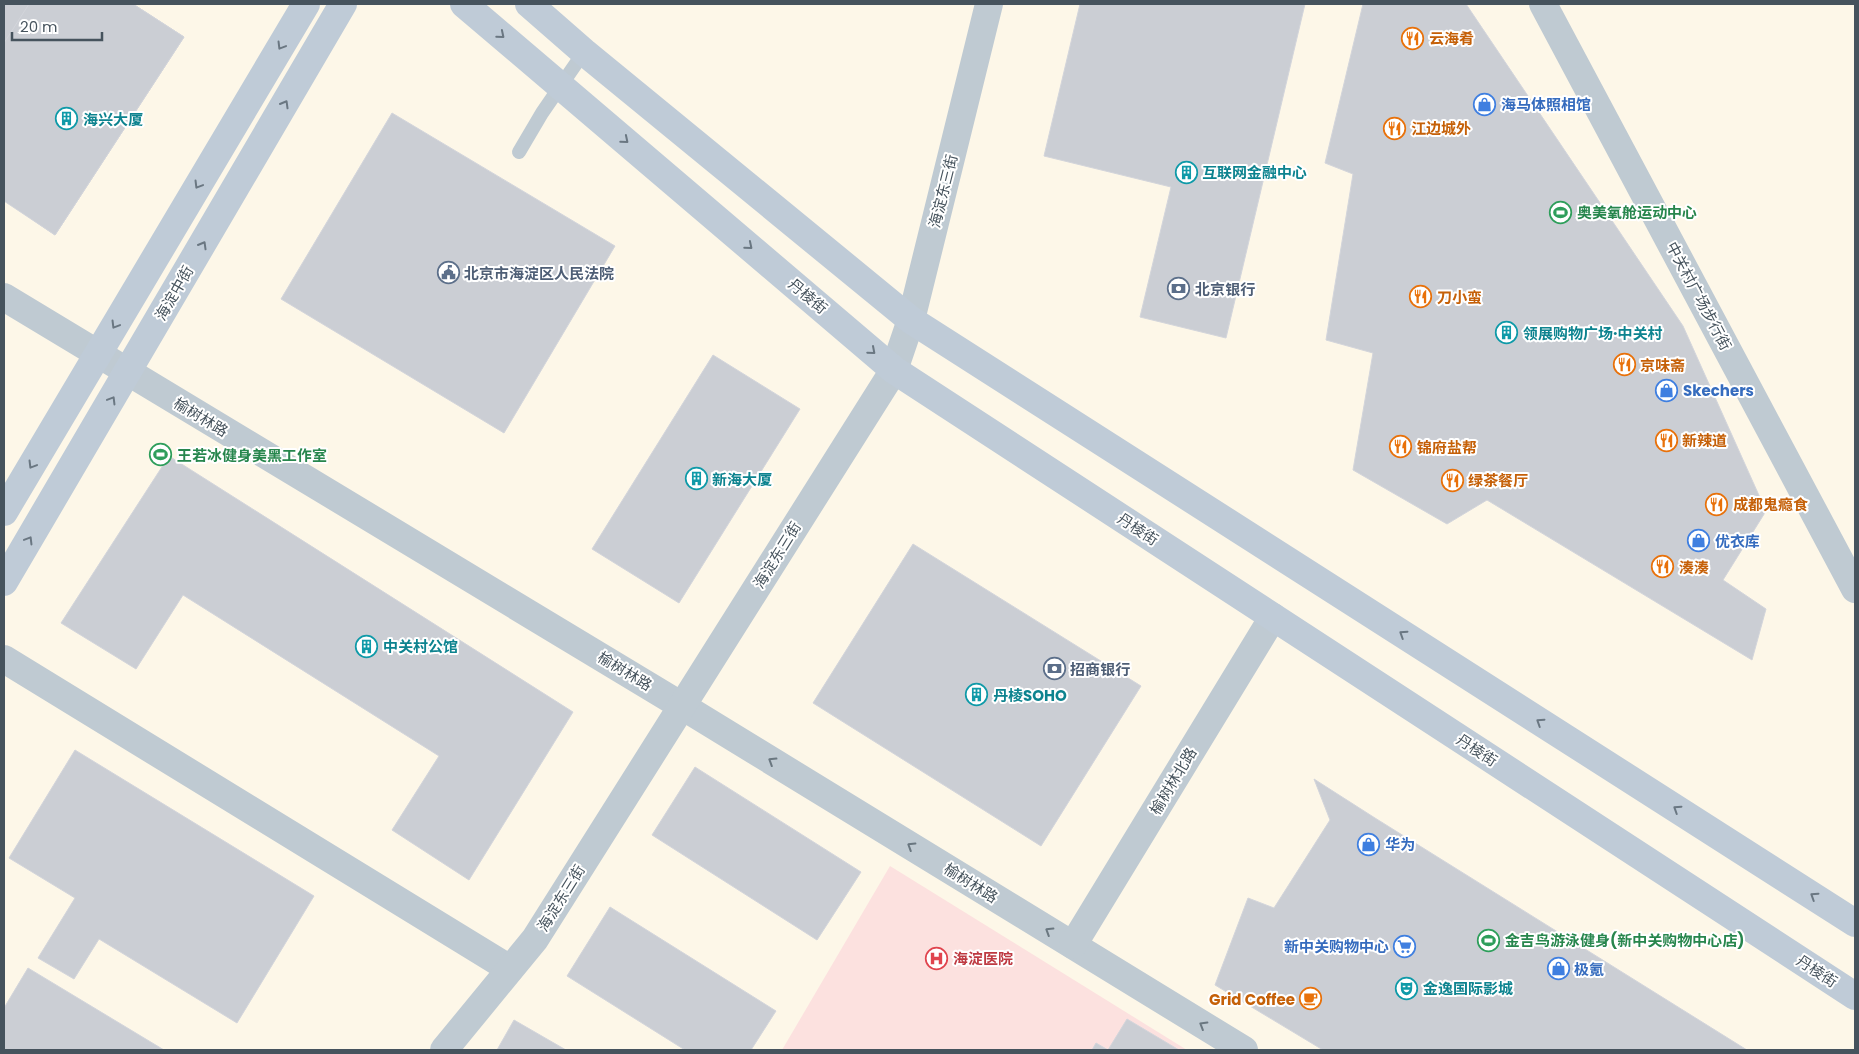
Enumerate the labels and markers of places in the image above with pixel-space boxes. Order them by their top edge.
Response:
restaurant icon: 云海肴 [1401,26,1425,50]
place label: 云海肴 [1429,28,1474,49]
shop icon: 海马体照相馆 [1473,92,1497,116]
place label: 海马体照相馆 [1501,94,1591,115]
building icon: 海兴大厦 [55,107,79,131]
place label: 海兴大厦 [83,109,143,130]
restaurant icon: 江边城外 [1383,116,1407,140]
place label: 江边城外 [1411,118,1471,139]
building icon: 互联网金融中心 [1174,160,1198,184]
place label: 互联网金融中心 [1202,162,1307,183]
sports icon: 奥美氧舱运动中心 [1549,200,1573,224]
place label: 奥美氧舱运动中心 [1577,202,1697,223]
public building icon: 北京市海淀区人民法院 [436,261,460,285]
place label: 北京市海淀区人民法院 [464,263,614,284]
bank icon: 北京银行 [1167,277,1191,301]
place label: 北京银行 [1195,279,1255,300]
restaurant icon: 刀小蛮 [1409,285,1433,309]
place label: 刀小蛮 [1437,287,1482,308]
building icon: 领展购物广场·中关村 [1495,321,1519,345]
place label: 领展购物广场·中关村 [1523,323,1663,344]
restaurant icon: 京味斋 [1612,353,1636,377]
place label: 京味斋 [1640,355,1685,376]
shop icon: Skechers [1655,378,1679,402]
place label: Skechers [1683,380,1754,401]
restaurant icon: 新辣道 [1654,428,1678,452]
place label: 新辣道 [1682,430,1727,451]
restaurant icon: 锦府盐帮 [1389,435,1413,459]
place label: 锦府盐帮 [1417,437,1477,458]
sports icon: 王若冰健身美黑工作室 [149,443,173,467]
place label: 王若冰健身美黑工作室 [177,445,327,466]
building icon: 新海大厦 [684,467,708,491]
restaurant icon: 绿茶餐厅 [1440,468,1464,492]
place label: 新海大厦 [712,469,772,490]
place label: 绿茶餐厅 [1468,470,1528,491]
restaurant icon: 成都鬼瘾食 [1705,492,1729,516]
place label: 成都鬼瘾食 [1733,494,1808,515]
shop icon: 优衣库 [1687,529,1711,553]
place label: 优衣库 [1715,531,1760,552]
restaurant icon: 湊湊 [1651,555,1675,579]
place label: 湊湊 [1679,557,1709,578]
building icon: 中关村公馆 [355,634,379,658]
place label: 中关村公馆 [383,636,458,657]
bank icon: 招商银行 [1042,657,1066,681]
place label: 招商银行 [1070,659,1130,680]
building icon: 丹棱SOHO [965,683,989,707]
place label: 丹棱SOHO [993,685,1067,706]
shop icon: 华为 [1357,832,1381,856]
place label: 华为 [1385,834,1415,855]
sports icon: 金吉鸟游泳健身(新中关购物中心店) [1477,928,1501,952]
place label: 金吉鸟游泳健身(新中关购物中心店) [1505,930,1744,951]
supermarket icon: 新中关购物中心 [1393,934,1417,958]
place label: 新中关购物中心 [1284,936,1389,957]
hospital icon: 海淀医院 [925,946,949,970]
place label: 海淀医院 [953,948,1013,969]
shop icon: 极氪 [1546,957,1570,981]
place label: 极氪 [1574,959,1604,980]
theatre icon: 金逸国际影城 [1395,976,1419,1000]
place label: 金逸国际影城 [1423,978,1513,999]
cafe icon: Grid Coffee [1299,987,1323,1011]
place label: Grid Coffee [1209,989,1295,1010]

